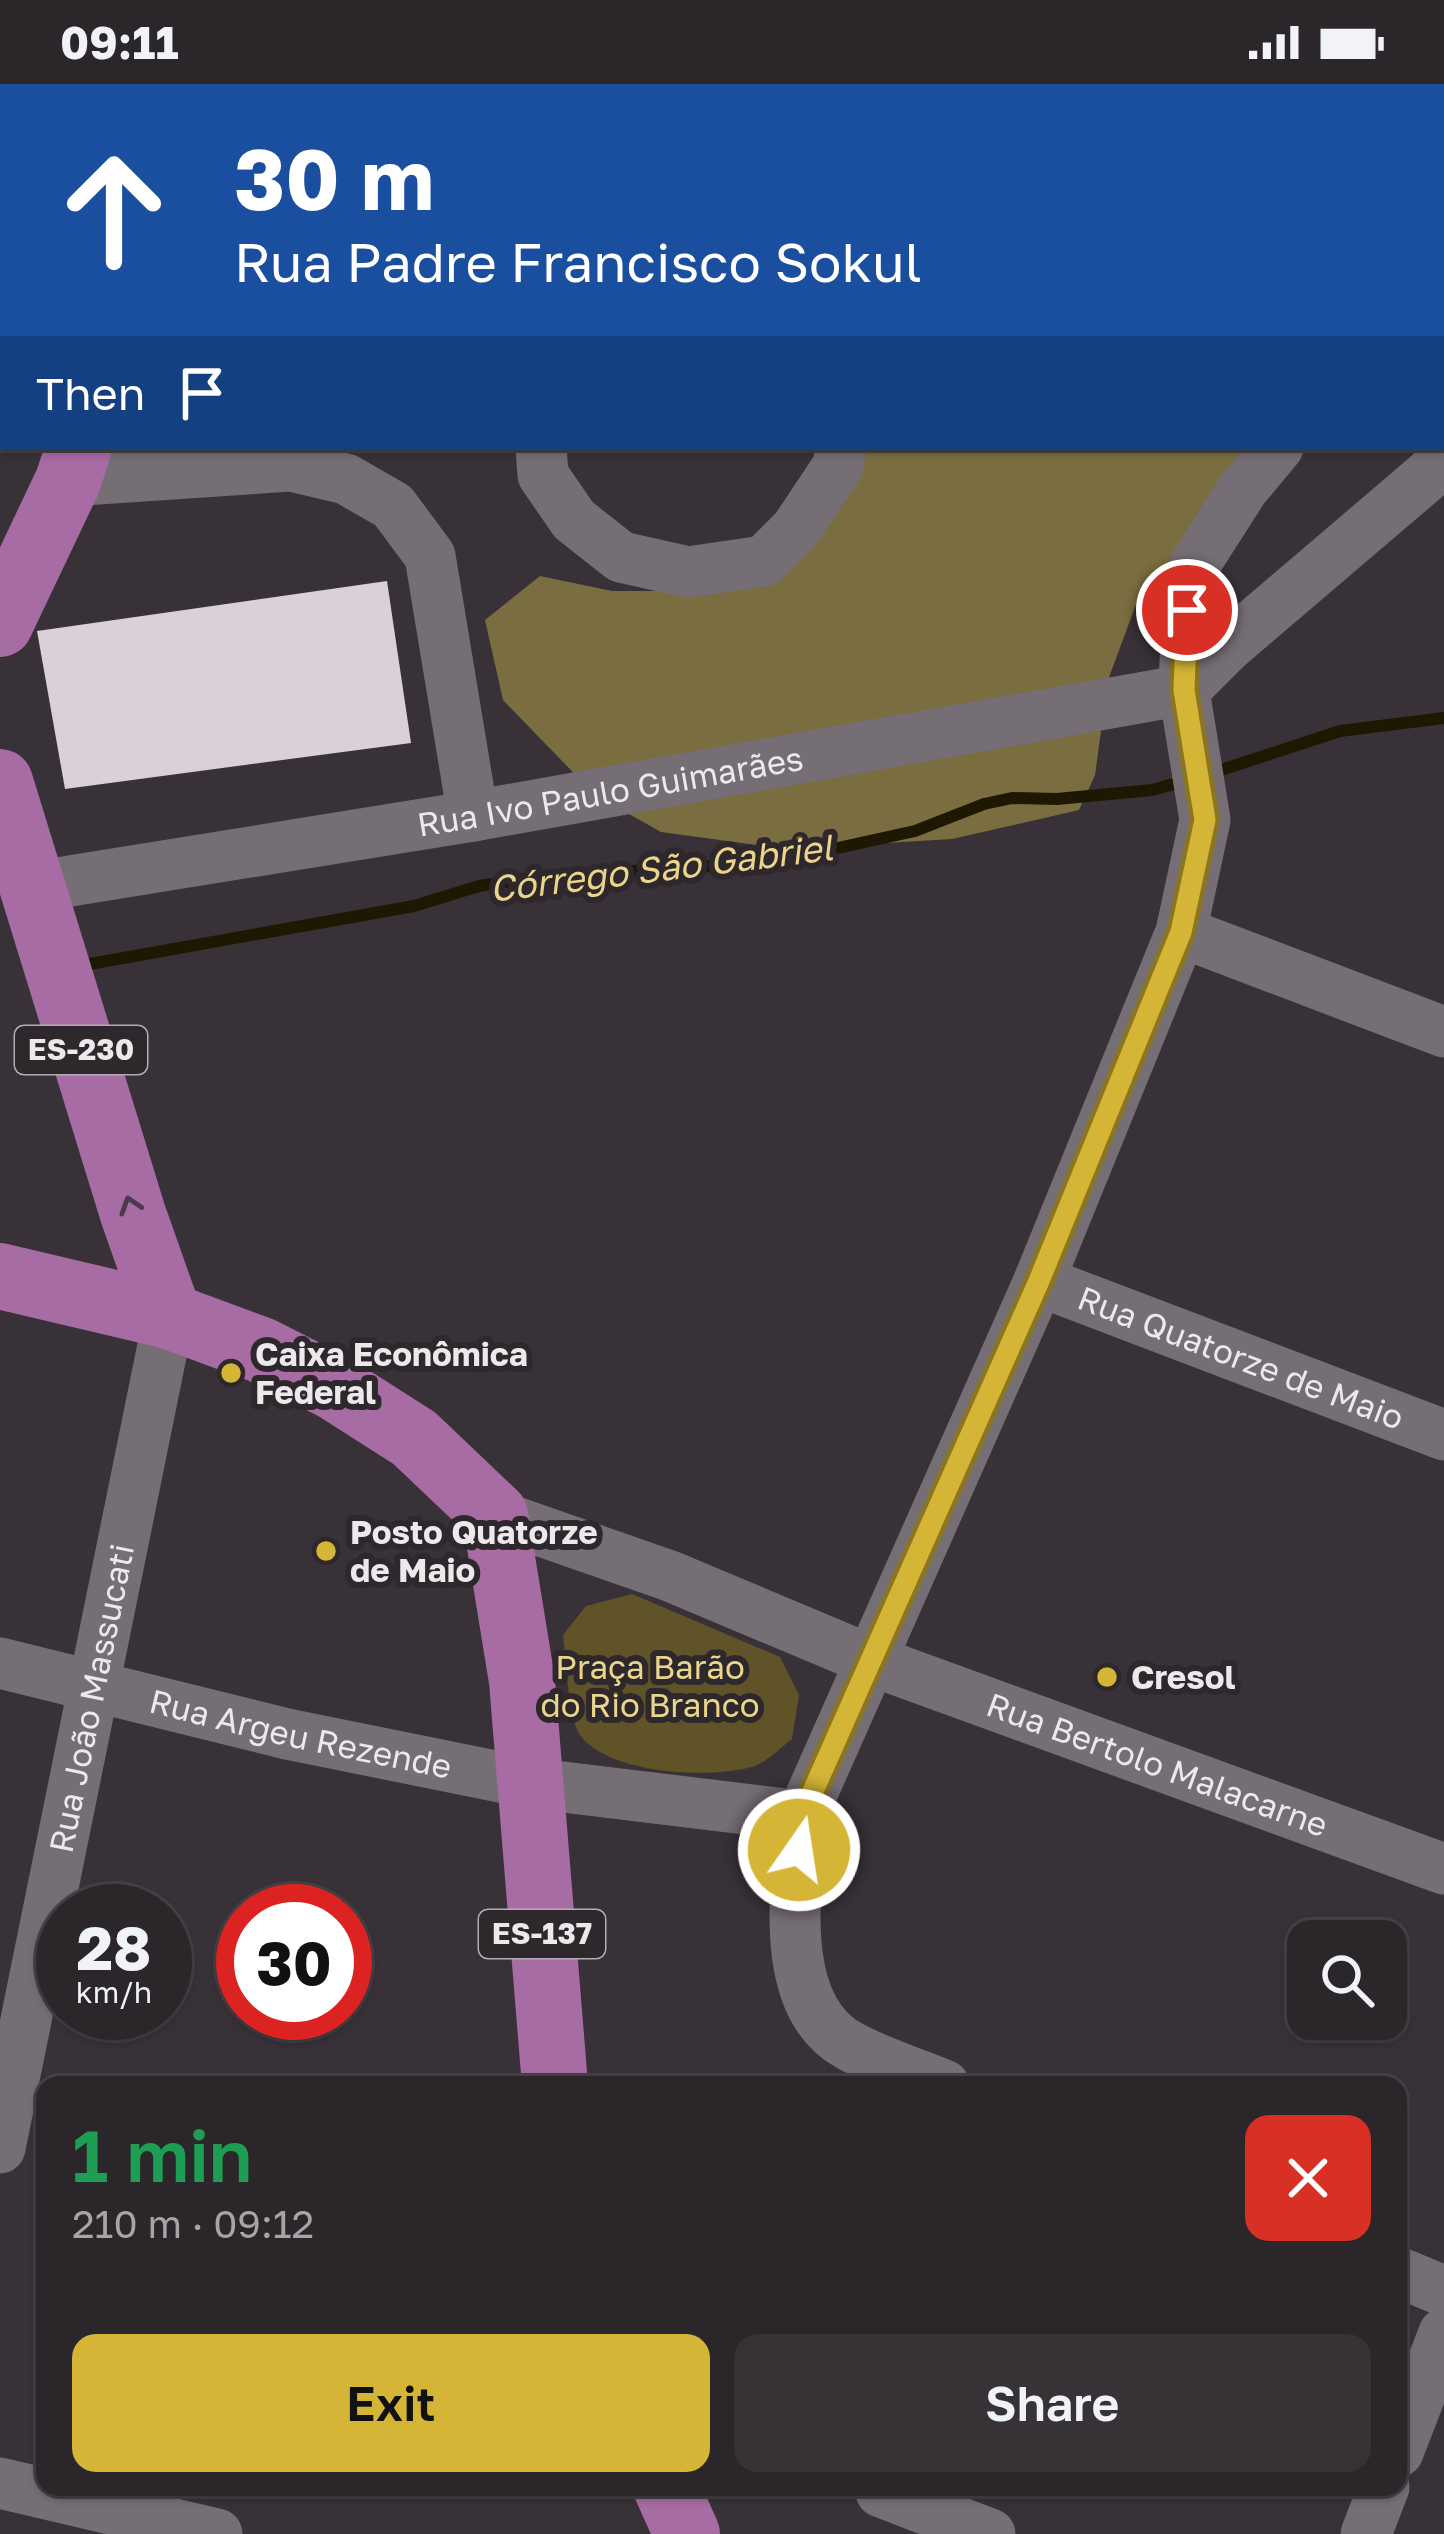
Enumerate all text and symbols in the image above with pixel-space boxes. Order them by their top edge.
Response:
text: 09:11 [60,15,179,69]
text: 30 m [234,128,434,228]
icon: ahead [36,132,192,288]
text: Rua Padre Francisco Sokul [234,229,922,294]
icon: arrive [169,360,235,426]
text: Then [36,366,145,420]
pin [1136,559,1238,661]
icon: arrive [1154,577,1220,643]
street label: Rua Ivo Paulo Guimarães [414,738,806,844]
water label: Córrego São Gabriel [487,825,836,910]
road number: ES-230 [15,1026,147,1074]
one-way arrow [120,1195,145,1216]
street label: Rua Quatorze de Maio [1073,1278,1409,1437]
place label: Caixa Econômica Federal [255,1334,528,1411]
marker: Caixa Econômica Federal [218,1360,244,1386]
place label: Posto Quatorze de Maio [350,1512,598,1589]
marker: Posto Quatorze de Maio [313,1538,339,1564]
street label: Rua João Massucati [41,1540,141,1856]
park label: Praça Barão do Rio Branco [540,1647,760,1724]
place label: Cresol [1131,1657,1236,1696]
marker: Cresol [1094,1664,1120,1690]
street label: Rua Argeu Rezende [146,1681,455,1786]
street label: Rua Bertolo Malacarne [982,1684,1333,1844]
position arrow [736,1787,862,1913]
speed limit sign: 30 [216,1884,372,2040]
road number: ES-137 [479,1910,605,1958]
text: 28 [76,1911,151,1983]
map controls [1287,1920,1407,2040]
button: search [1287,1920,1407,2040]
text: km/h [76,1974,152,2010]
text: 1 min [72,2111,252,2198]
button: close [1245,2115,1371,2241]
text: 210 m · 09:12 [72,2200,314,2247]
button: Exit [72,2334,710,2472]
button: Share [734,2334,1371,2472]

